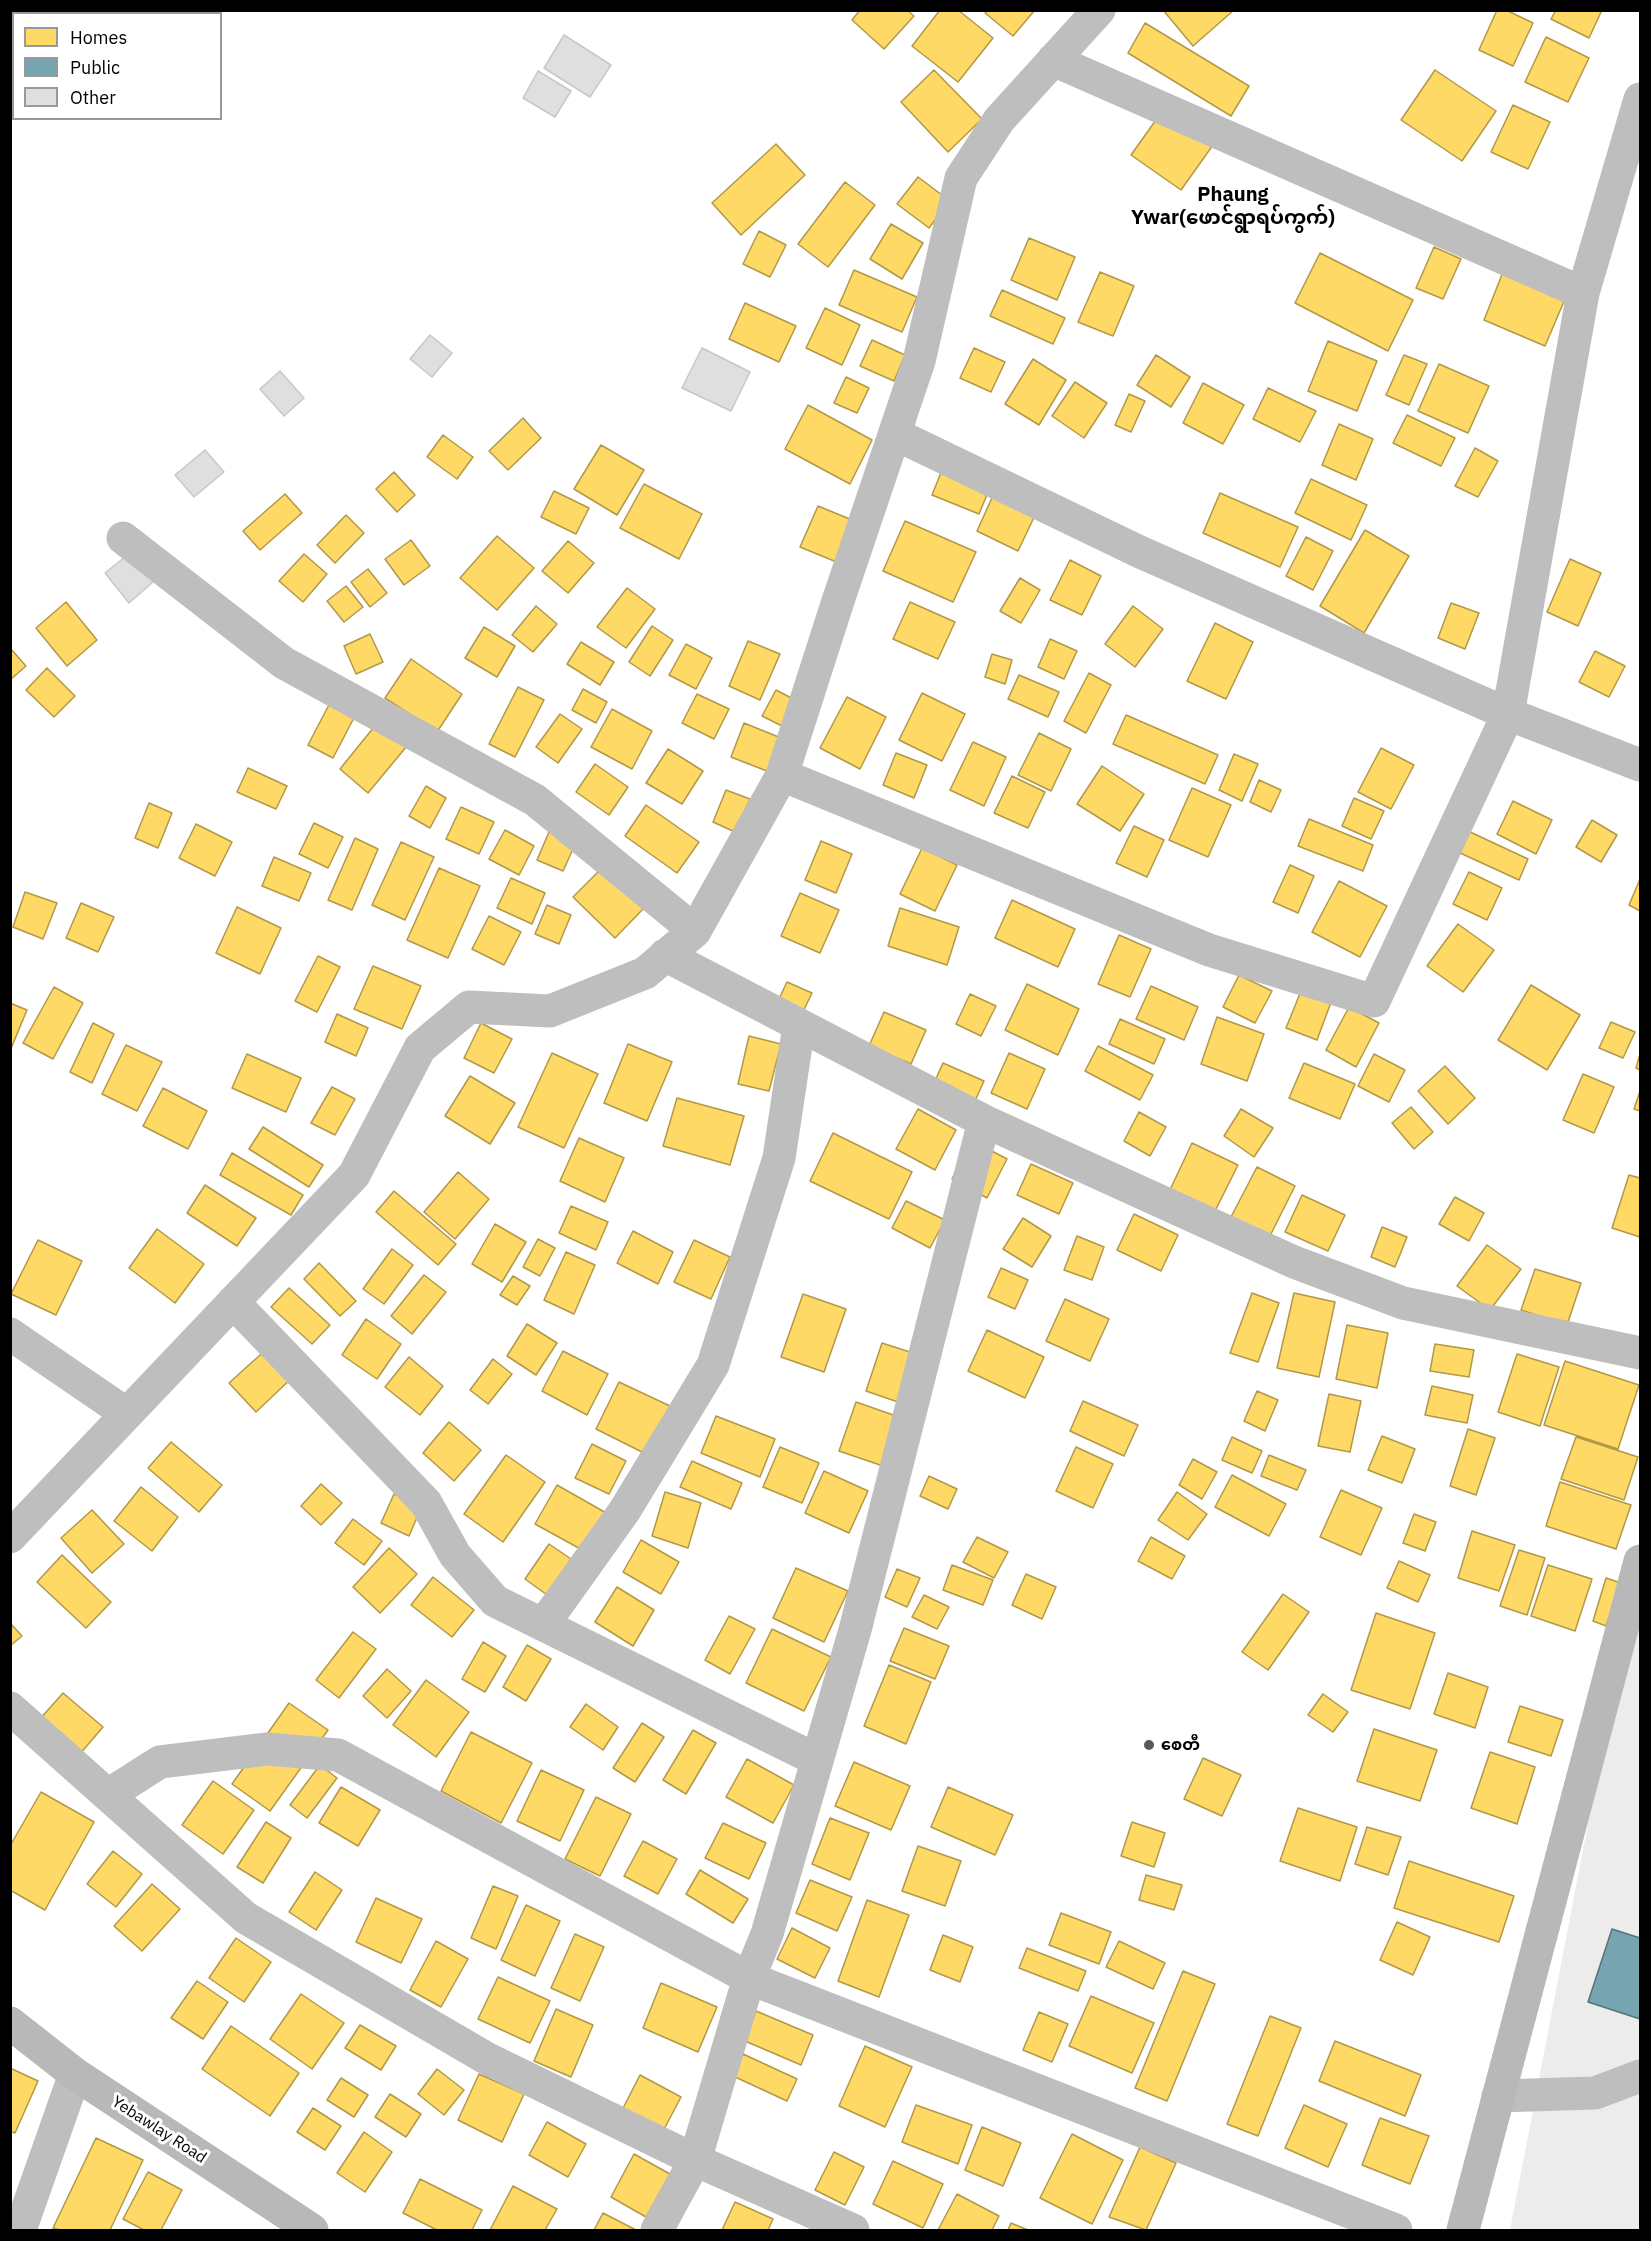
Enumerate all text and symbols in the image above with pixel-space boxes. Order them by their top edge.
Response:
legend [12,12,222,120]
text: Homes [70,26,127,49]
text: Public [70,56,120,79]
text: Other [70,86,116,109]
district label: Phaung Ywar(ဖောင်ရွာရပ်ကွက်) [1131,183,1335,230]
place label: စေတီ [1161,1735,1200,1755]
marker: စေတီ [1142,1738,1156,1752]
street label: Yebawlay Road [108,2092,210,2168]

